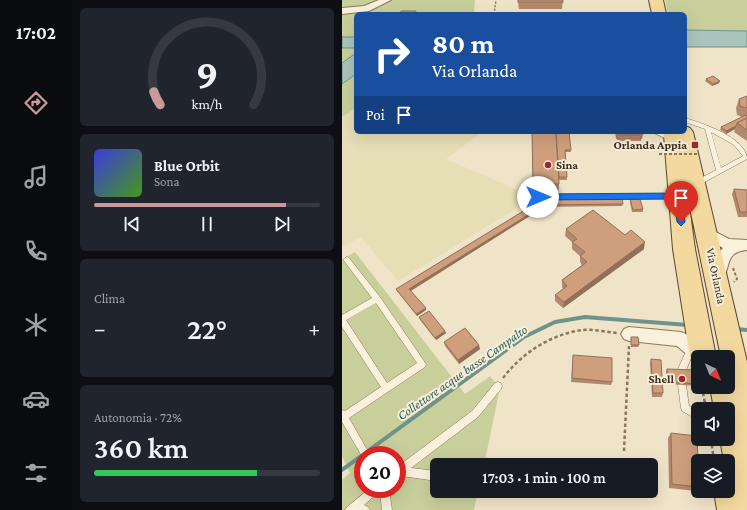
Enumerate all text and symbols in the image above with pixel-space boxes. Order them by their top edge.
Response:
text: 17:02 [16,23,56,43]
icon: right [366,28,418,80]
text: 80 m [432,28,494,59]
text: 9 [196,51,218,97]
text: Via Orlanda [432,61,517,81]
icon: directions [22,89,50,117]
text: km/h [192,95,223,111]
icon: arrive [393,104,415,126]
text: Poi [366,107,385,123]
place label: Orlanda Appia [613,138,687,152]
marker: Orlanda Appia [690,140,700,150]
text: Blue Orbit [154,158,220,174]
place label: Sina [556,158,578,172]
marker: Sina [543,160,553,170]
icon: music [22,163,50,191]
text: Sona [154,174,180,189]
position arrow [517,176,559,218]
pin [664,181,698,222]
icon: arrive [670,187,692,209]
icon: previous [121,213,143,235]
icon: pause [196,213,218,235]
icon: next [271,213,293,235]
icon: phone [22,237,50,265]
street label: Via Orlanda [703,247,729,306]
text: Clima [94,291,125,306]
icon: climate [22,311,50,339]
text: 22° [187,312,227,345]
text: − [94,316,106,341]
text: + [308,316,320,341]
water label: Collettore acque basse Campalto [394,322,530,423]
north arrow [691,350,735,394]
map controls [691,350,735,498]
place label: Shell [649,372,675,386]
marker: Shell [677,374,687,384]
icon: car [22,385,50,413]
button: sound [691,402,735,446]
text: Autonomia · 72% [94,410,182,425]
text: 360 km [94,431,188,464]
speed limit sign: 20 [354,446,406,498]
button: layers [691,454,735,498]
icon: filters [22,459,50,487]
text: 17:03 · 1 min · 100 m [482,470,606,486]

